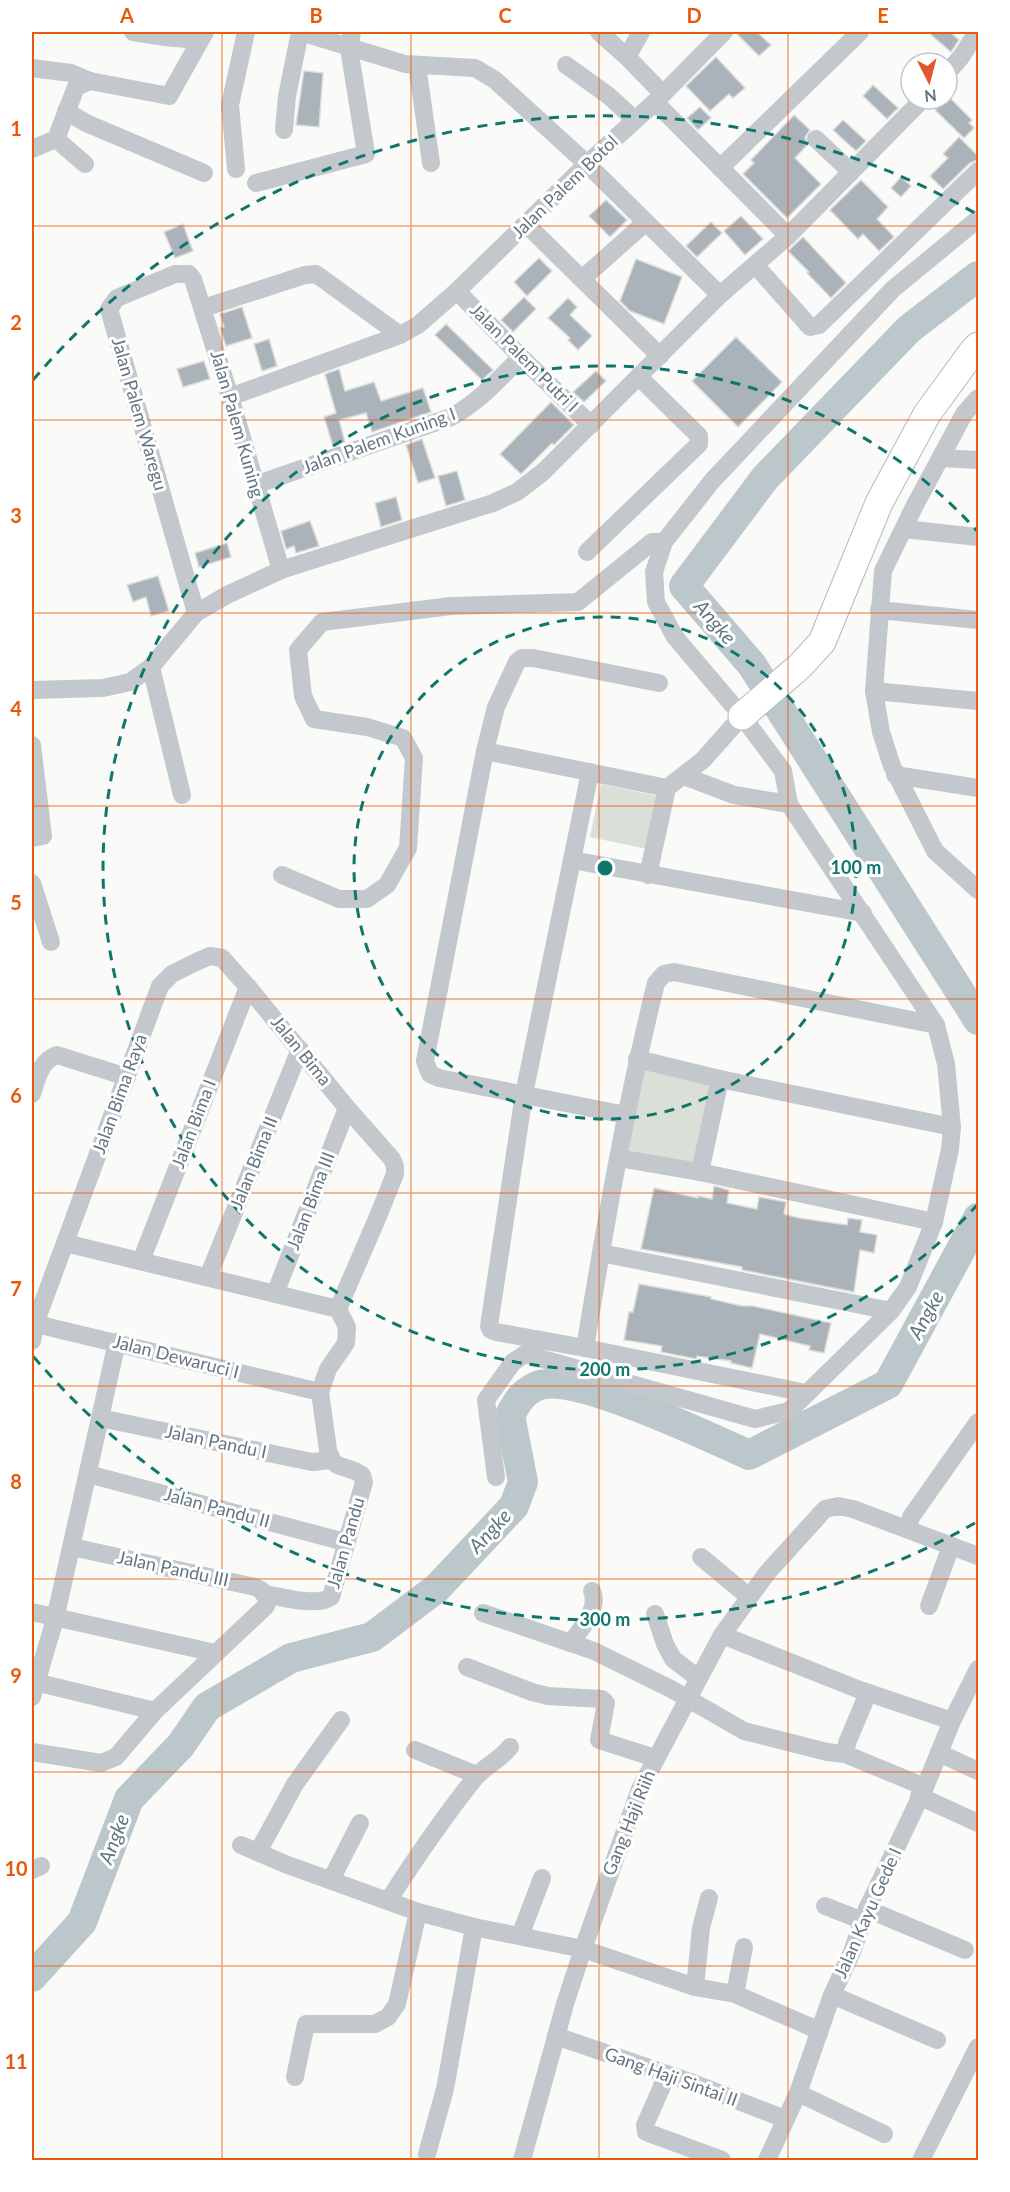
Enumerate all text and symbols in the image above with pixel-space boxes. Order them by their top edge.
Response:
text: A [119,3,134,27]
text: B [309,3,323,27]
text: C [498,3,512,27]
text: D [686,3,702,27]
text: E [877,3,889,27]
north arrow [899,51,959,111]
text: N [923,86,938,107]
text: 1 [10,116,22,140]
street label: Jalan Palem Botol [507,130,622,242]
street label: Jalan Palem Putri I [466,298,584,416]
text: 2 [10,310,22,334]
street label: Jalan Palem Waregu [108,335,172,493]
street label: Jalan Palem Kuning [206,348,269,500]
street label: Jalan Palem Kuning I [299,402,458,478]
text: 3 [10,503,22,527]
water label: Angke [689,593,742,649]
text: 4 [10,696,22,720]
text: 100 m [831,856,881,878]
centre of rings [595,858,615,878]
text: 5 [10,890,22,914]
street label: Jalan Bima [267,1011,337,1090]
street label: Jalan Bima Raya [87,1031,151,1157]
street label: Jalan Bima I [166,1076,220,1171]
text: 6 [10,1083,22,1107]
street label: Jalan Bima II [224,1113,282,1212]
street label: Jalan Bima III [281,1148,339,1253]
text: 7 [10,1276,22,1300]
water label: Angke [902,1286,948,1344]
street label: Jalan Dewaruci I [111,1330,242,1382]
text: 200 m [580,1358,630,1380]
street label: Jalan Pandu I [163,1420,269,1463]
text: 8 [10,1469,22,1493]
street label: Jalan Pandu II [162,1482,272,1532]
street label: Jalan Pandu [322,1495,369,1591]
water label: Angke [462,1503,516,1558]
street label: Jalan Pandu III [115,1545,231,1591]
text: 300 m [580,1608,630,1630]
text: 9 [10,1663,22,1687]
street label: Gang Haji Riih [597,1767,659,1878]
water label: Angke [92,1810,133,1868]
street label: Jalan Kayu Gede I [828,1844,906,1981]
text: 10 [4,1856,28,1880]
street label: Gang Haji Sintai II [602,2042,741,2110]
text: 11 [4,2049,28,2073]

